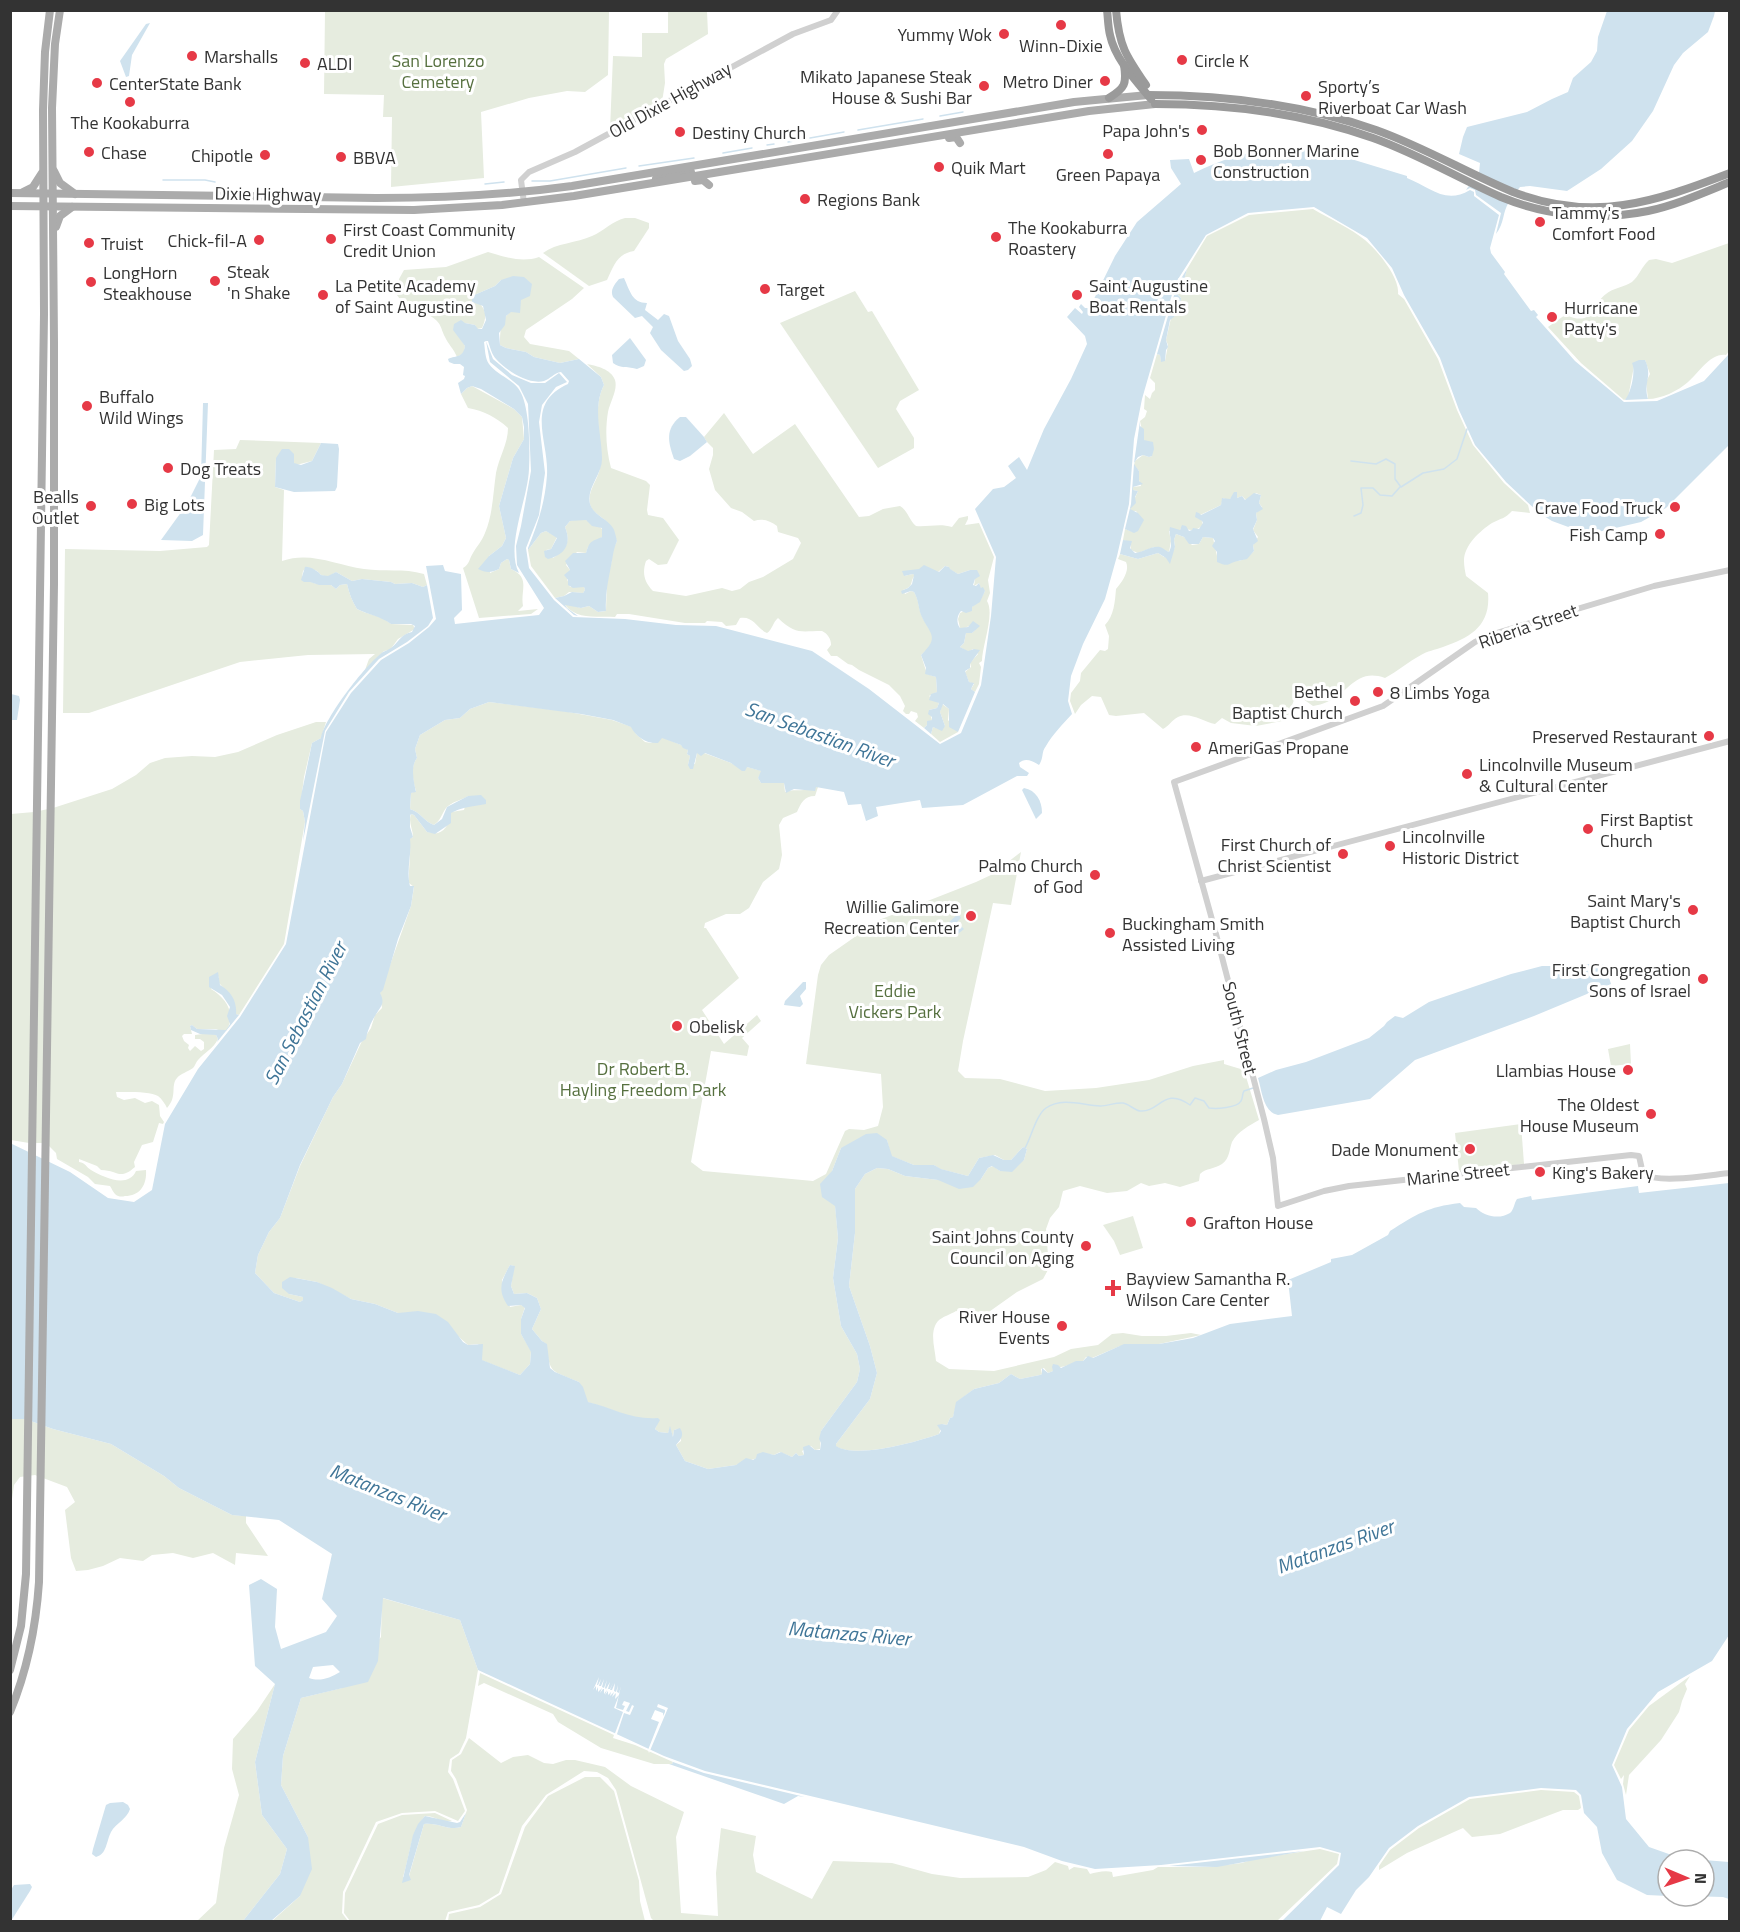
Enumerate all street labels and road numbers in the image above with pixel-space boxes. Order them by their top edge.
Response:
street label: Old Dixie Highway [604,55,736,145]
street label: Dixie Highway [214,180,322,208]
street label: Riberia Street [1475,596,1582,656]
street label: South Street [1215,979,1265,1078]
street label: Marine Street [1405,1155,1512,1193]

